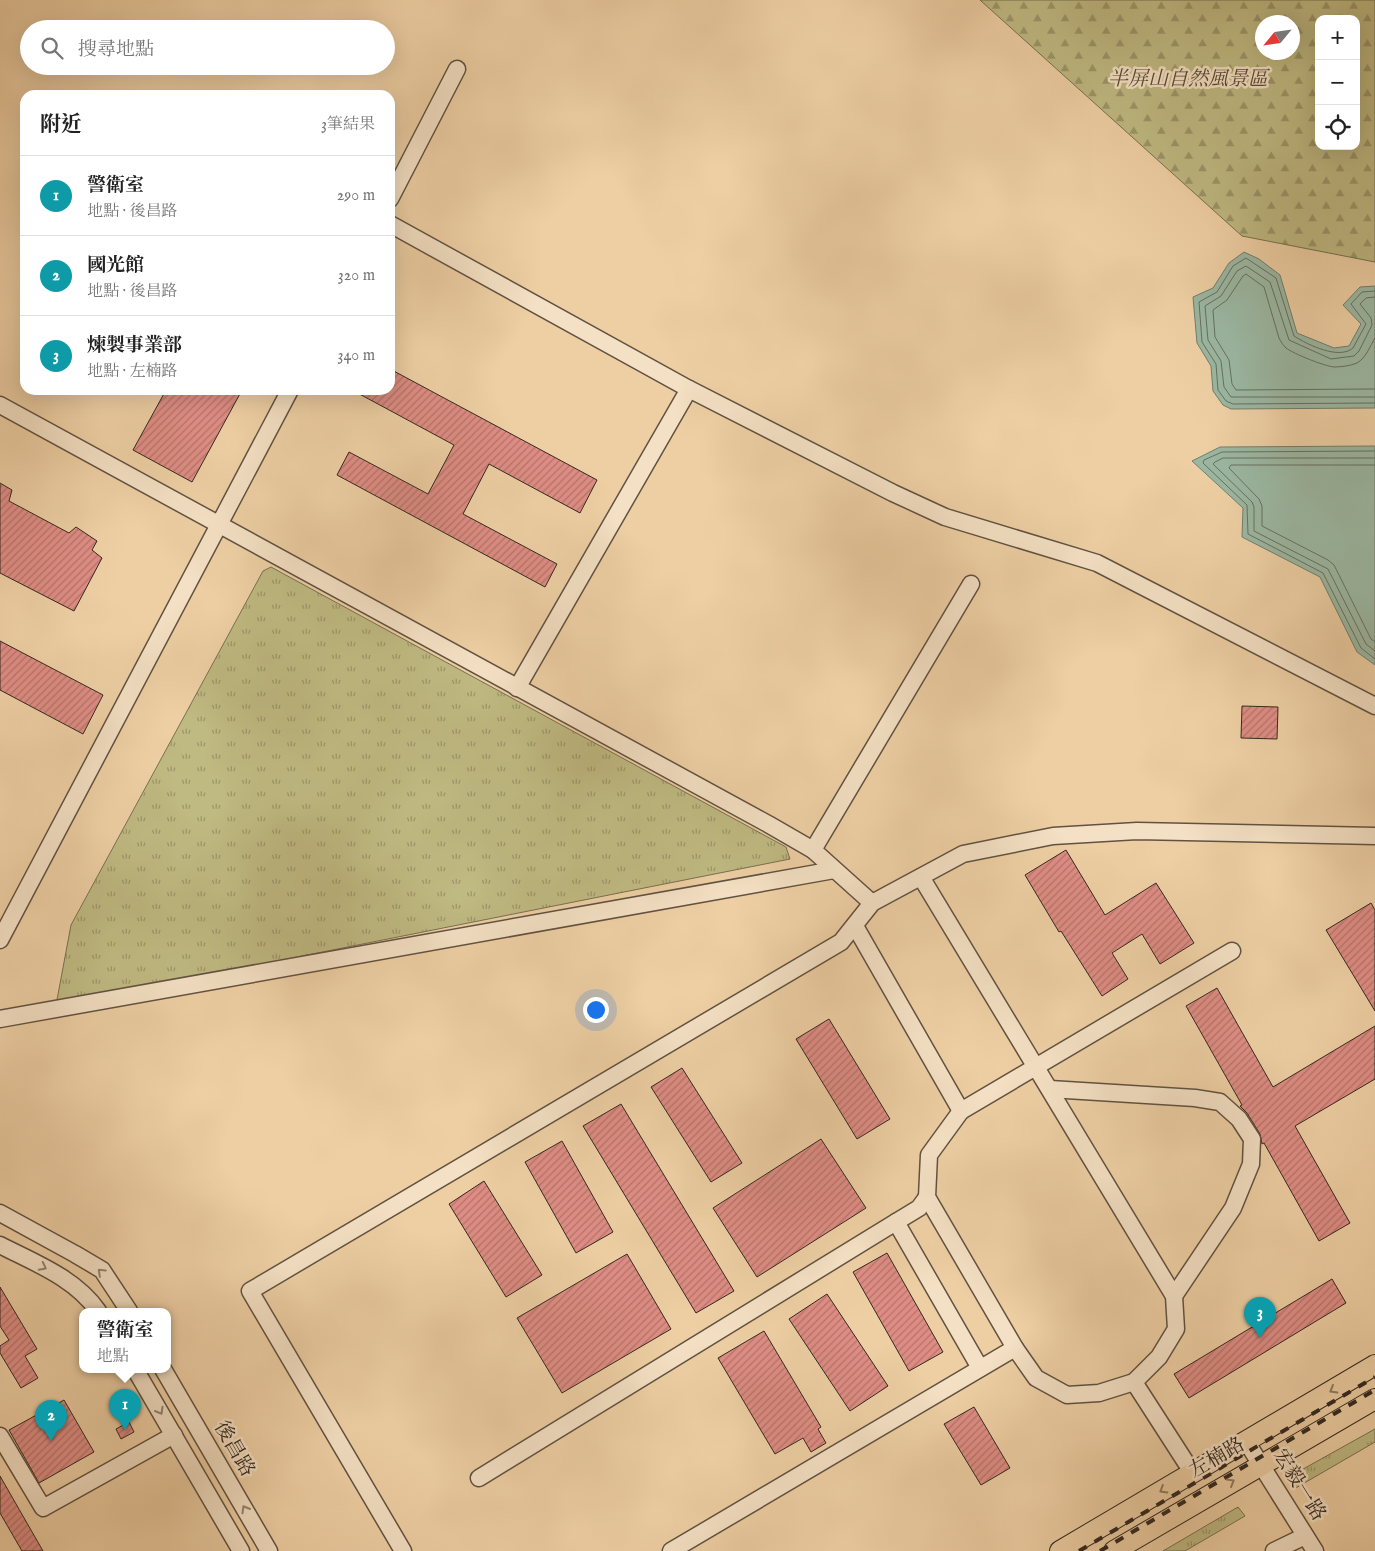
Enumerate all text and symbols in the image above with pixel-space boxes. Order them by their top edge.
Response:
north arrow [1255,15,1300,60]
map controls [1315,15,1360,150]
button: + [1315,15,1360,60]
search box [20,20,395,75]
icon: search [38,34,66,62]
text: 搜尋地點 [78,38,154,62]
button: − [1315,60,1360,105]
park label: 半屏山自然風景區 [1108,67,1270,92]
button: locate [1315,105,1360,150]
text: 附近 [40,112,82,139]
text: 3筆結果 [321,115,375,135]
text: 警衛室 [87,174,144,198]
text: 1 [53,186,59,206]
text: 290 m [337,186,375,206]
text: 地點 · 後昌路 [87,202,178,222]
text: 國光館 [87,254,144,278]
text: 2 [52,266,60,286]
text: 320 m [338,266,375,286]
text: 地點 · 後昌路 [87,282,178,302]
text: 煉製事業部 [87,334,182,358]
text: 3 [53,346,59,366]
text: 340 m [337,346,375,366]
text: 地點 · 左楠路 [87,362,178,382]
your location [583,997,609,1023]
one-way arrow [38,1261,47,1271]
one-way arrow [98,1269,107,1278]
pin: 3 [1244,1297,1276,1338]
popup [79,1308,171,1373]
text: 警衛室 [96,1319,154,1343]
text: 地點 [96,1347,129,1367]
one-way arrow [1329,1384,1338,1394]
pin: 1 [109,1389,141,1430]
pin: 2 [35,1400,67,1441]
one-way arrow [153,1405,163,1414]
street label: 後昌路 [208,1417,260,1481]
street label: 左楠路 [1185,1432,1249,1484]
street label: 宏毅一路 [1267,1444,1331,1526]
one-way arrow [1226,1478,1235,1488]
one-way arrow [1159,1483,1168,1493]
one-way arrow [241,1505,251,1514]

